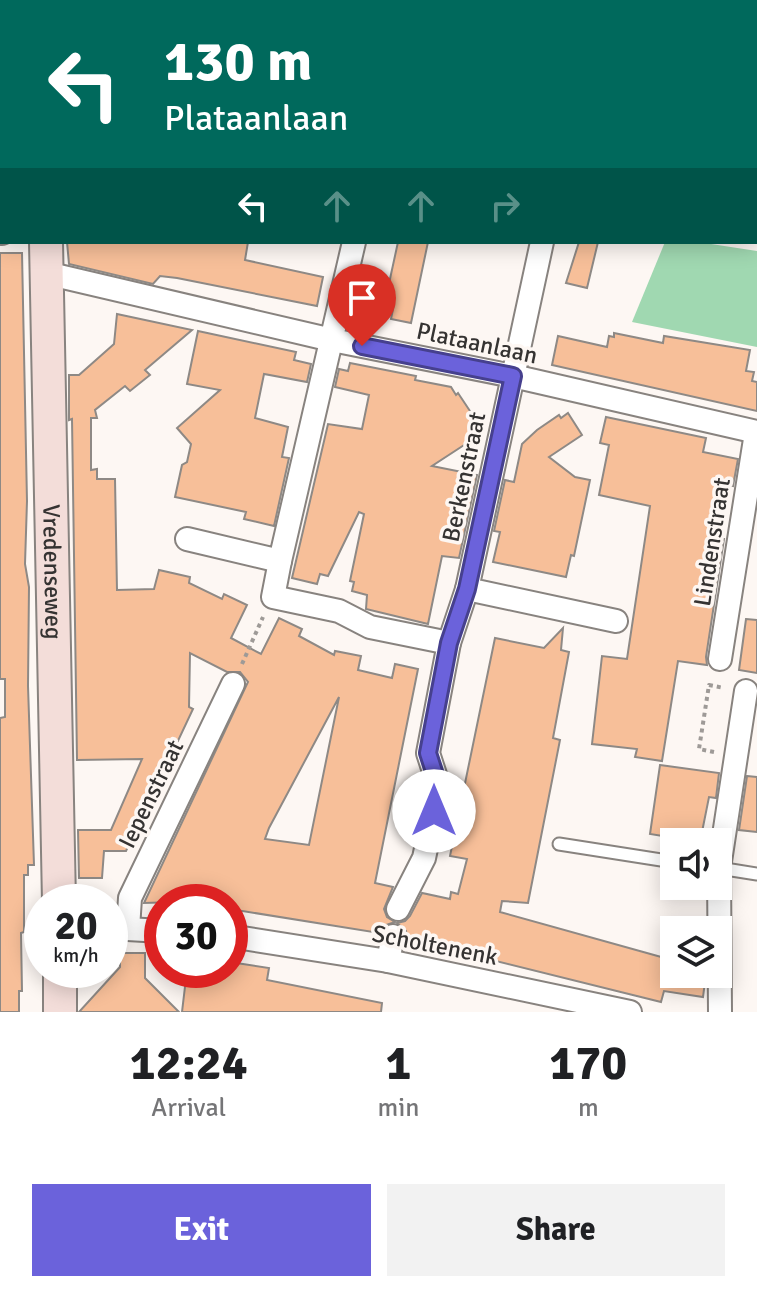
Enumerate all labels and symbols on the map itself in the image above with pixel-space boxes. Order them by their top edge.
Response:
pin [328,264,396,346]
street label: Plataanlaan [414,316,540,370]
street label: Berkenstraat [436,409,492,545]
street label: Lindenstraat [687,476,737,608]
street label: Vredenseweg [36,504,69,640]
street label: Iepenstraat [112,735,190,853]
position arrow [392,769,476,853]
speed limit sign: 30 [144,884,248,988]
street label: Scholtenenk [370,918,500,972]

